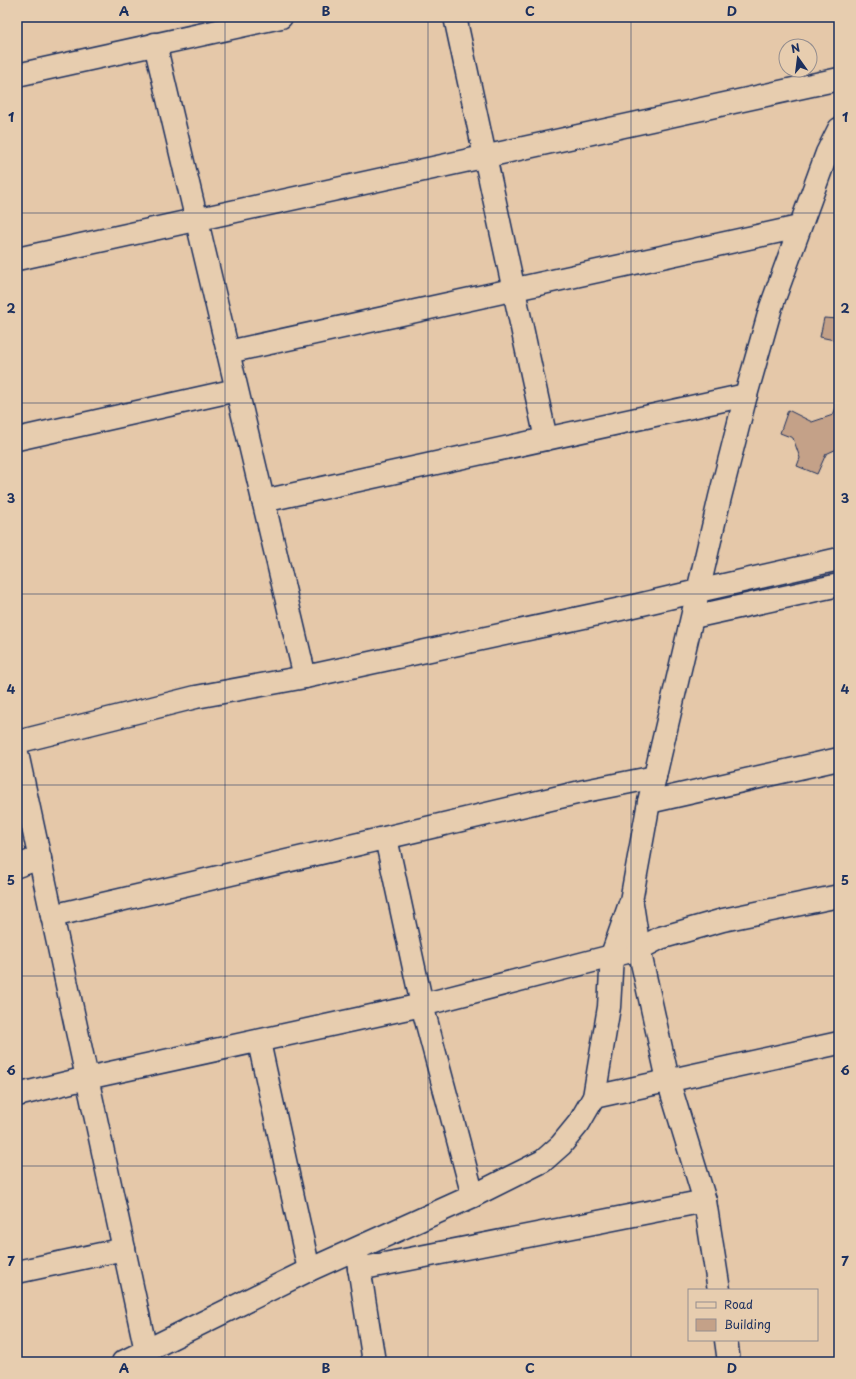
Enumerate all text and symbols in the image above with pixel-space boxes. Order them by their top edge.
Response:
text: A [119,1,129,20]
text: B [322,1,331,20]
text: C [525,1,535,20]
text: D [727,1,737,20]
north arrow [778,38,818,78]
text: N [789,38,802,57]
text: 1 [8,107,14,126]
text: 1 [842,107,848,126]
text: 2 [6,298,16,317]
text: 2 [840,298,850,317]
text: 3 [7,488,16,507]
text: 3 [841,488,850,507]
text: 4 [7,679,16,698]
text: 4 [841,679,850,698]
text: 5 [7,870,15,889]
text: 5 [841,870,849,889]
text: 6 [6,1060,16,1079]
text: 6 [840,1060,850,1079]
text: 7 [7,1251,15,1270]
text: 7 [841,1251,849,1270]
legend [688,1289,818,1341]
text: Road [724,1295,753,1313]
text: Building [724,1315,771,1333]
text: A [119,1358,129,1377]
text: B [322,1358,331,1377]
text: C [525,1358,535,1377]
text: D [727,1358,737,1377]

